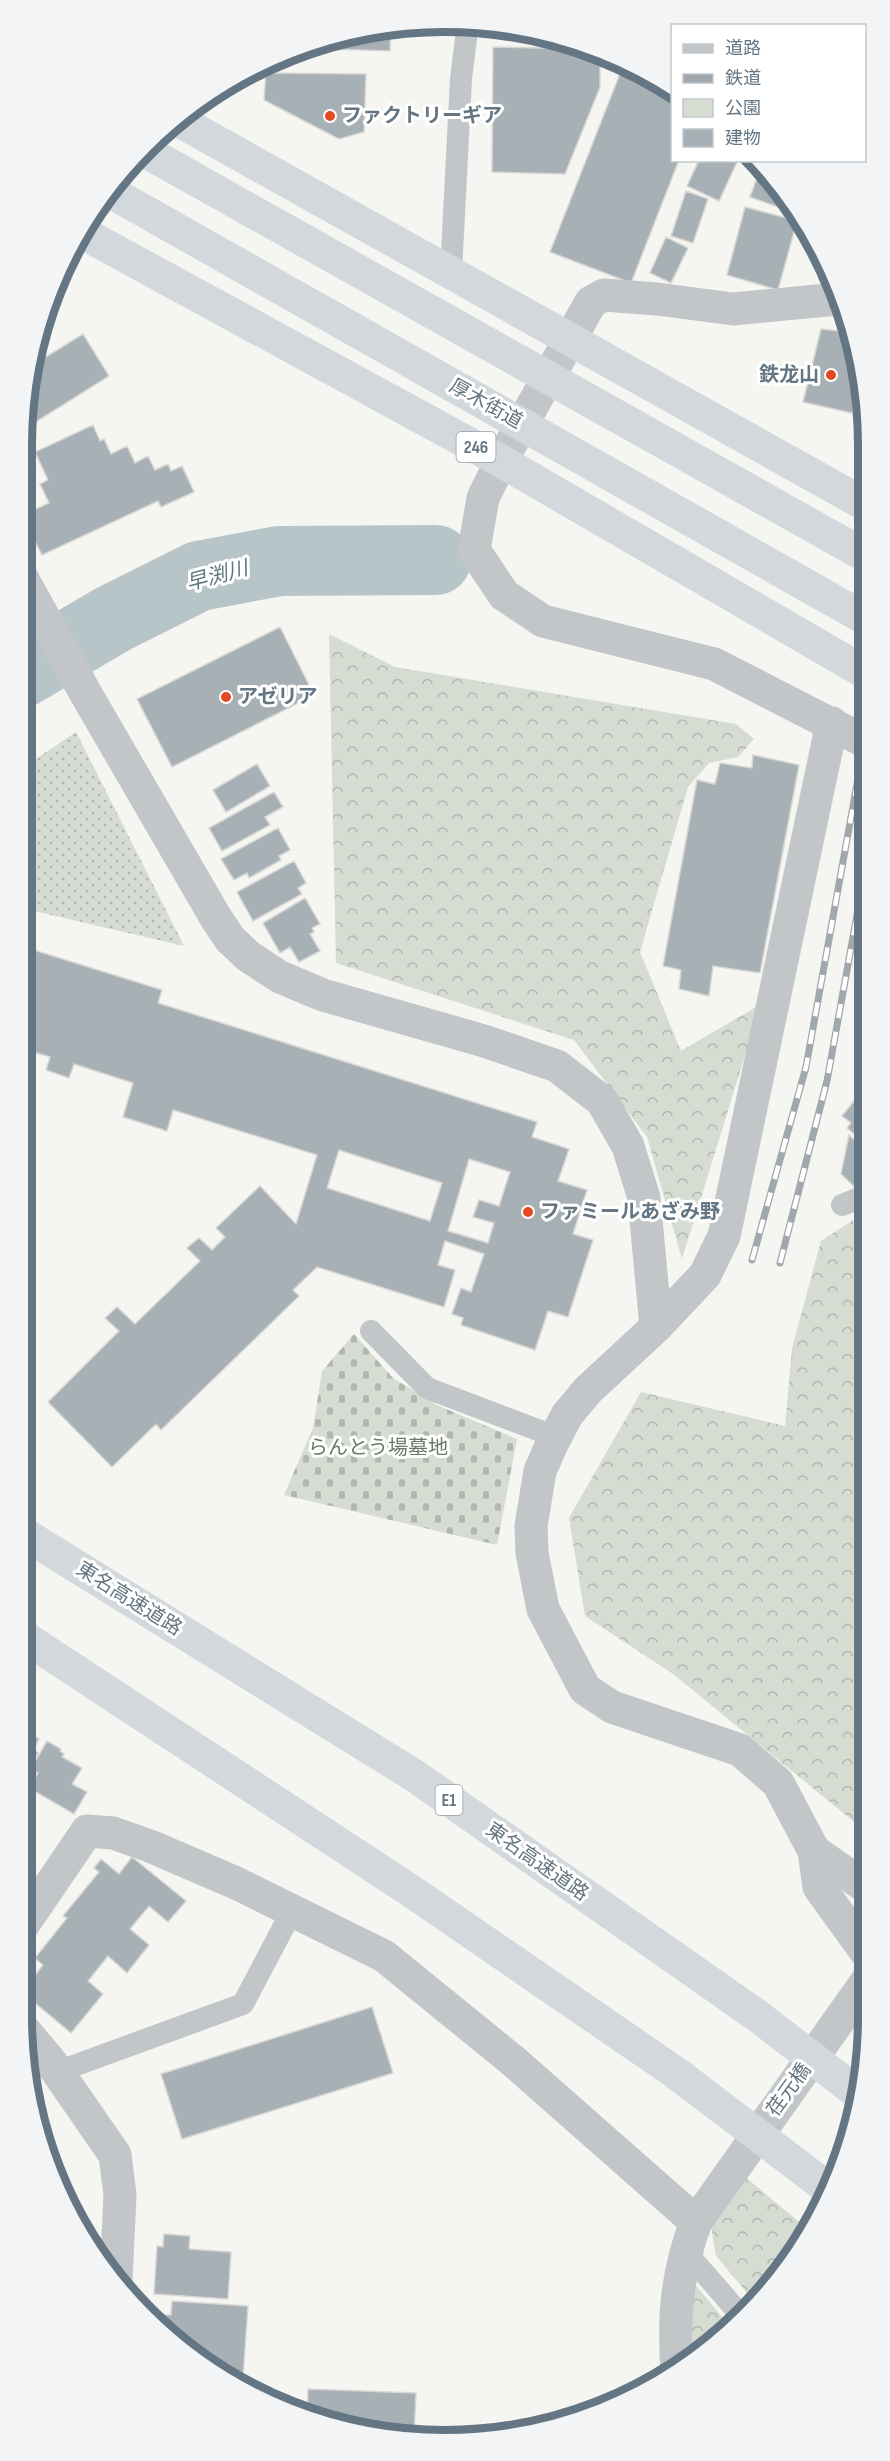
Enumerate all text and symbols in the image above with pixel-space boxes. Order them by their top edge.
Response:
legend [671,24,866,162]
text: 道路 [725,38,761,59]
text: 鉄道 [725,68,761,89]
text: 公園 [725,98,761,119]
place label: ファクトリーギア [342,104,502,128]
marker: ファクトリーギア [323,109,337,123]
text: 建物 [725,128,761,149]
place label: 鉄龙山 [759,363,819,387]
marker: 鉄龙山 [824,368,838,382]
street label: 厚木街道 [445,374,527,434]
road number: 246 [456,432,496,462]
water label: 早渕川 [183,555,253,596]
place label: アゼリア [238,685,318,709]
marker: アゼリア [219,690,233,704]
place label: ファミールあざみ野 [540,1200,720,1224]
marker: ファミールあざみ野 [521,1205,535,1219]
park label: らんとう場墓地 [308,1436,448,1460]
street label: 東名高速道路 [72,1557,186,1641]
road number: E1 [436,1785,462,1815]
street label: 東名高速道路 [481,1818,593,1906]
street label: 荏元橋 [762,2059,816,2121]

